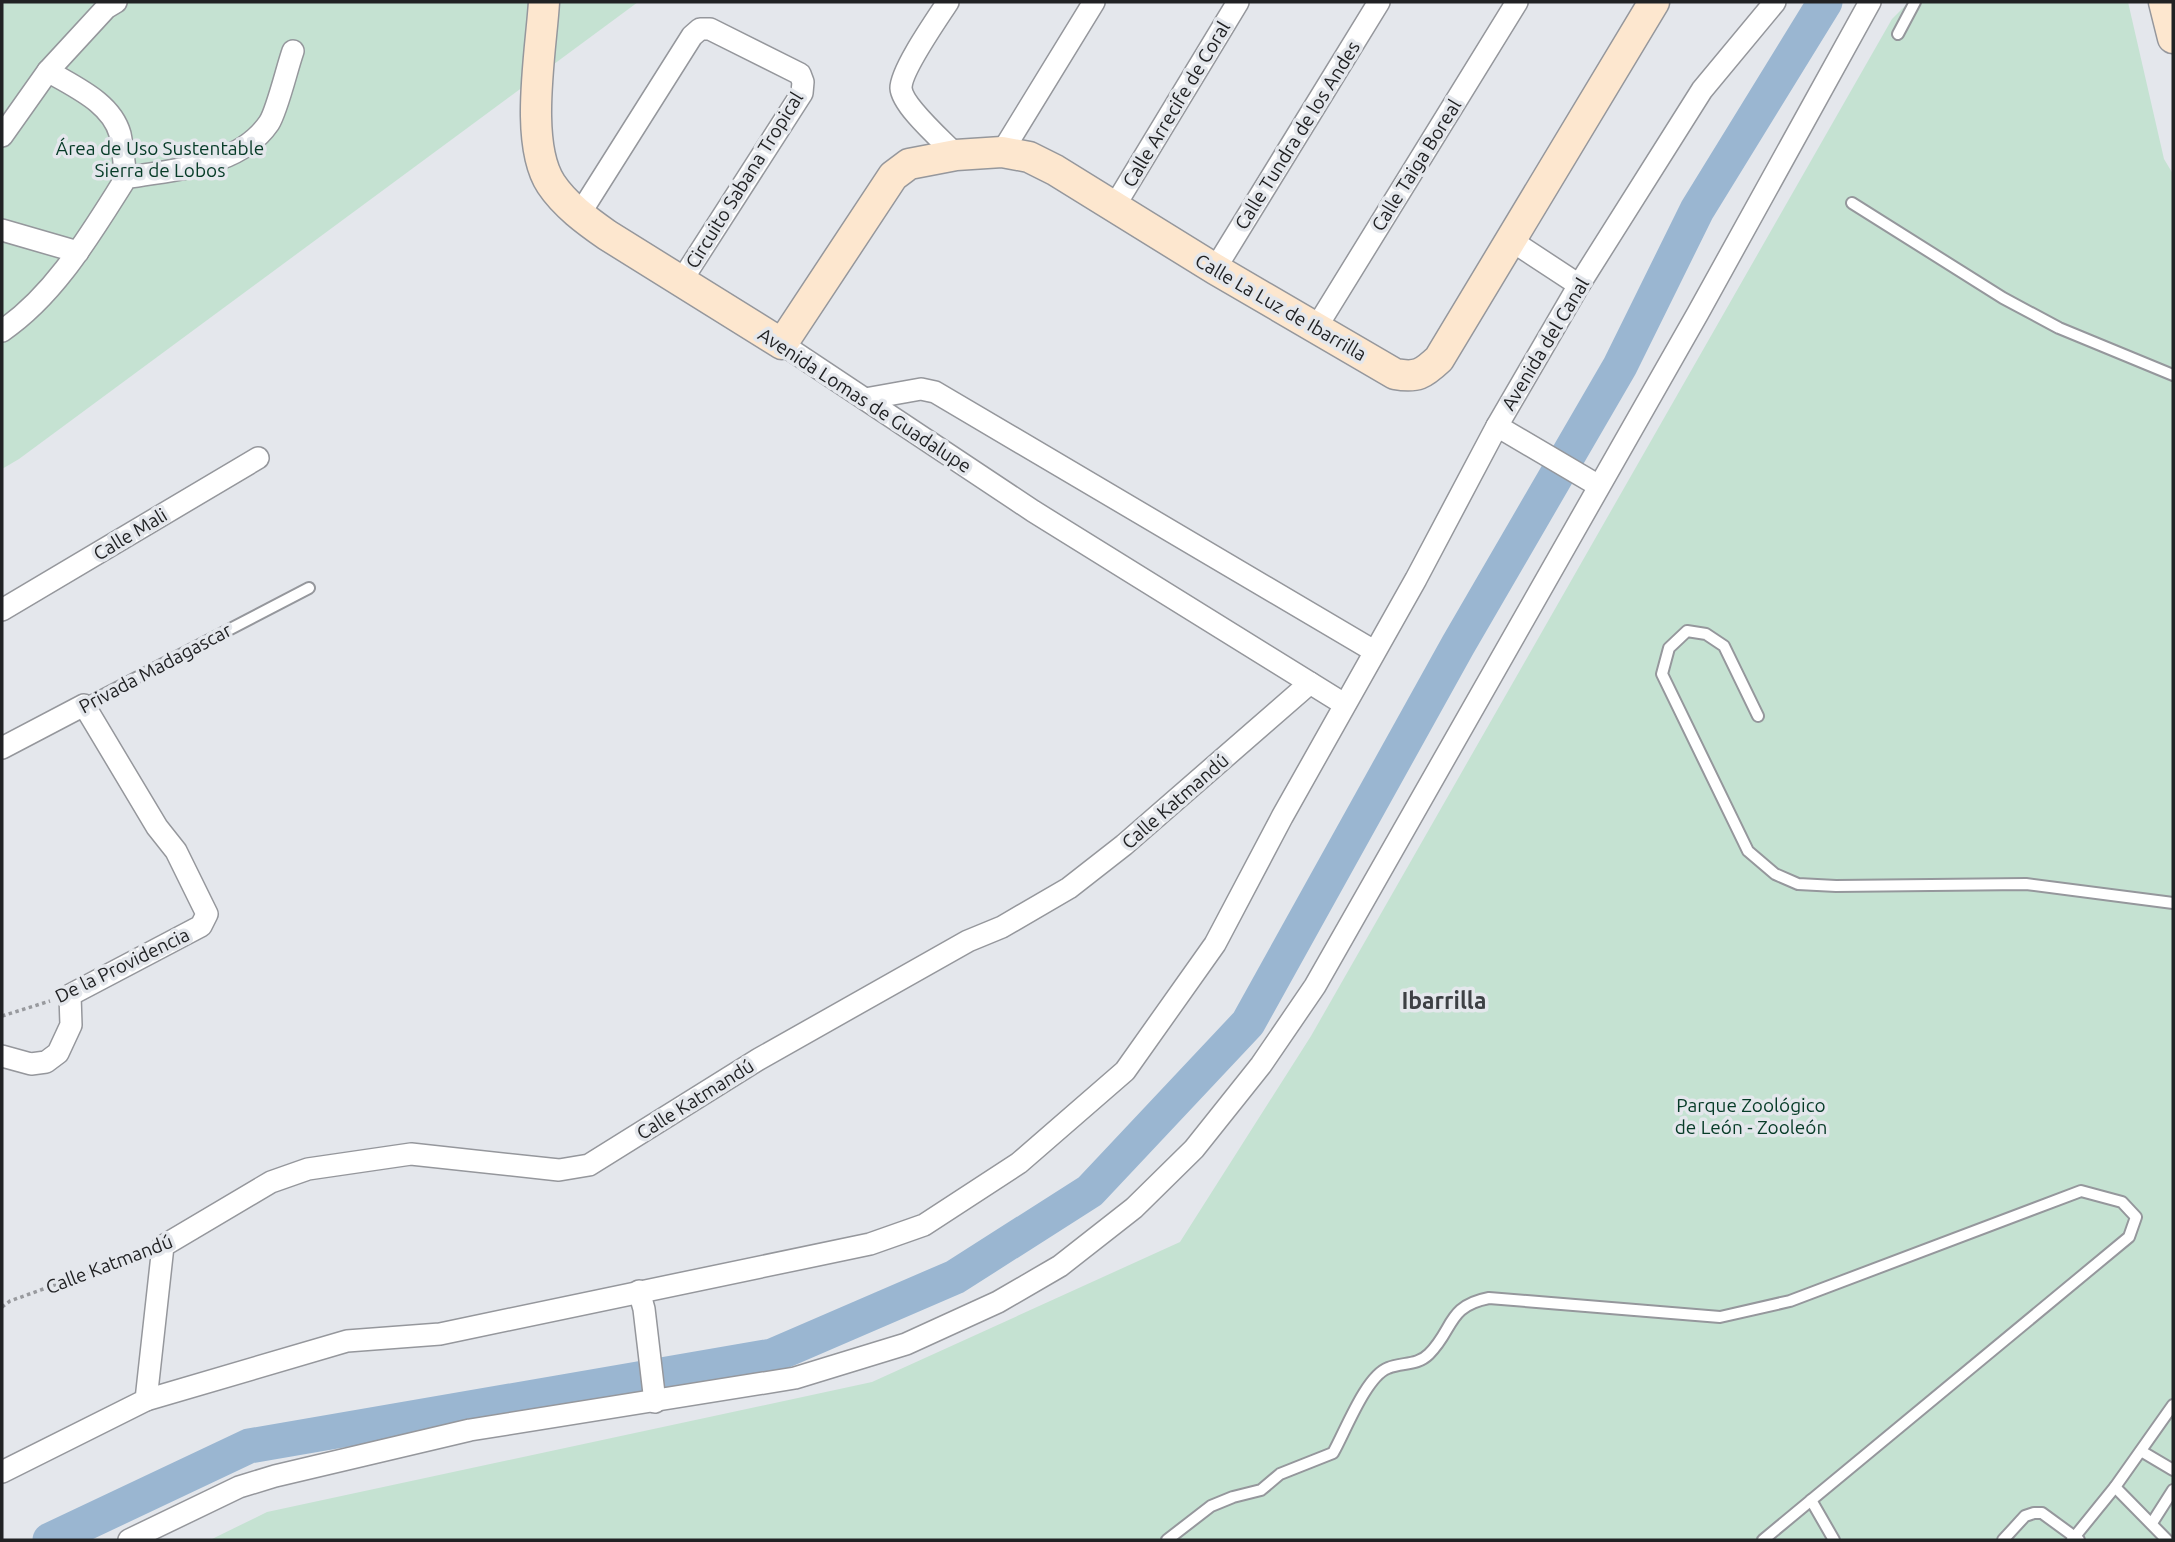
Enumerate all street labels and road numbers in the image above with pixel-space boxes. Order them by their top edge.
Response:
street label: Calle Arrecife de Coral [1118,17,1234,191]
street label: Calle Tundra de los Andes [1230,37,1364,233]
street label: Circuito Sabana Tropical [681,88,807,272]
street label: Calle Taiga Boreal [1367,95,1465,235]
street label: Calle La Luz de Ibarrilla [1191,249,1371,365]
street label: Avenida del Canal [1497,274,1593,414]
street label: Avenida Lomas de Guadalupe [754,323,976,477]
street label: Calle Mali [89,503,171,565]
street label: Privada Madagascar [75,619,235,717]
street label: Calle Katmandú [1117,749,1233,853]
street label: De la Providencia [51,923,193,1007]
street label: Calle Katmandú [632,1054,758,1144]
street label: Calle Katmandú [43,1230,175,1298]

